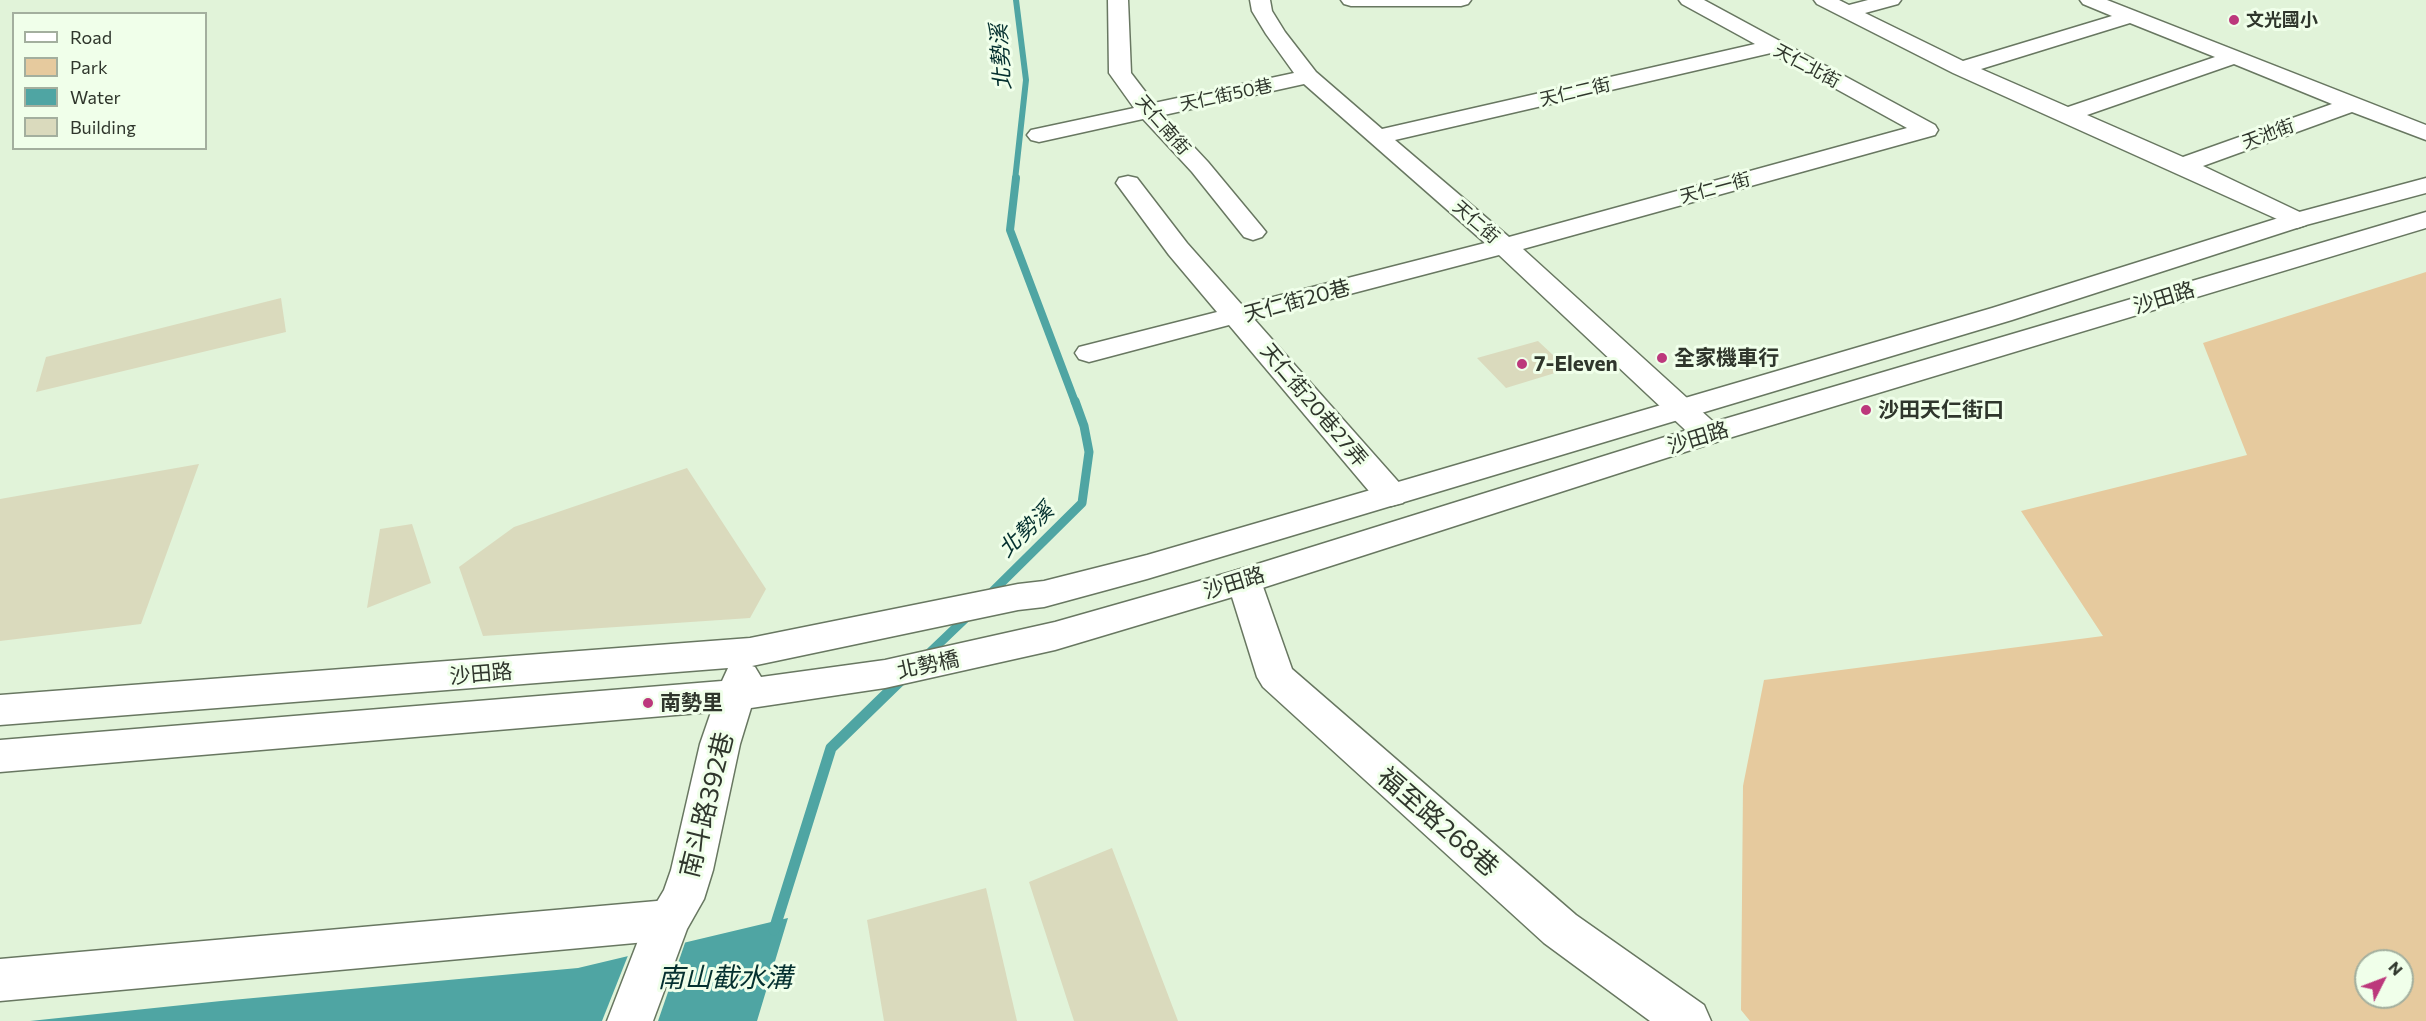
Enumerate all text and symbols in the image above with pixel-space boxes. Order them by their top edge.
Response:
place label: 文光國小 [2246,9,2318,31]
legend [12,12,207,150]
marker: 文光國小 [2227,13,2241,27]
water label: 北勢溪 [986,23,1016,91]
text: Road [70,26,112,48]
street label: 天仁北街 [1770,40,1844,92]
text: Park [70,56,108,78]
street label: 天仁二街 [1537,73,1613,111]
street label: 天仁街50巷 [1178,75,1274,115]
text: Water [70,86,121,108]
street label: 天仁南街 [1131,91,1195,159]
street label: 天池街 [2239,115,2297,153]
text: Building [70,116,136,138]
street label: 天仁一街 [1677,168,1753,208]
street label: 天仁街 [1449,196,1503,248]
street label: 天仁街20巷 [1241,275,1353,327]
street label: 沙田路 [2130,277,2198,319]
street label: 天仁街20巷27弄 [1255,338,1373,472]
place label: 全家機車行 [1674,345,1779,371]
place label: 7-Eleven [1534,351,1618,377]
marker: 全家機車行 [1655,351,1669,365]
marker: 7-Eleven [1515,357,1529,371]
place label: 沙田天仁街口 [1878,397,2004,423]
marker: 沙田天仁街口 [1859,403,1873,417]
street label: 沙田路 [1664,417,1732,459]
water label: 北勢溪 [993,498,1059,562]
street label: 沙田路 [1200,562,1268,604]
street label: 北勢橋 [895,646,961,684]
street label: 沙田路 [449,659,513,689]
place label: 南勢里 [660,690,723,716]
marker: 南勢里 [641,696,655,710]
street label: 南斗路392巷 [674,729,740,881]
street label: 福至路268巷 [1371,761,1505,883]
north arrow [2354,949,2414,1009]
text: N [2385,957,2407,979]
water label: 南山截水溝 [658,962,792,994]

